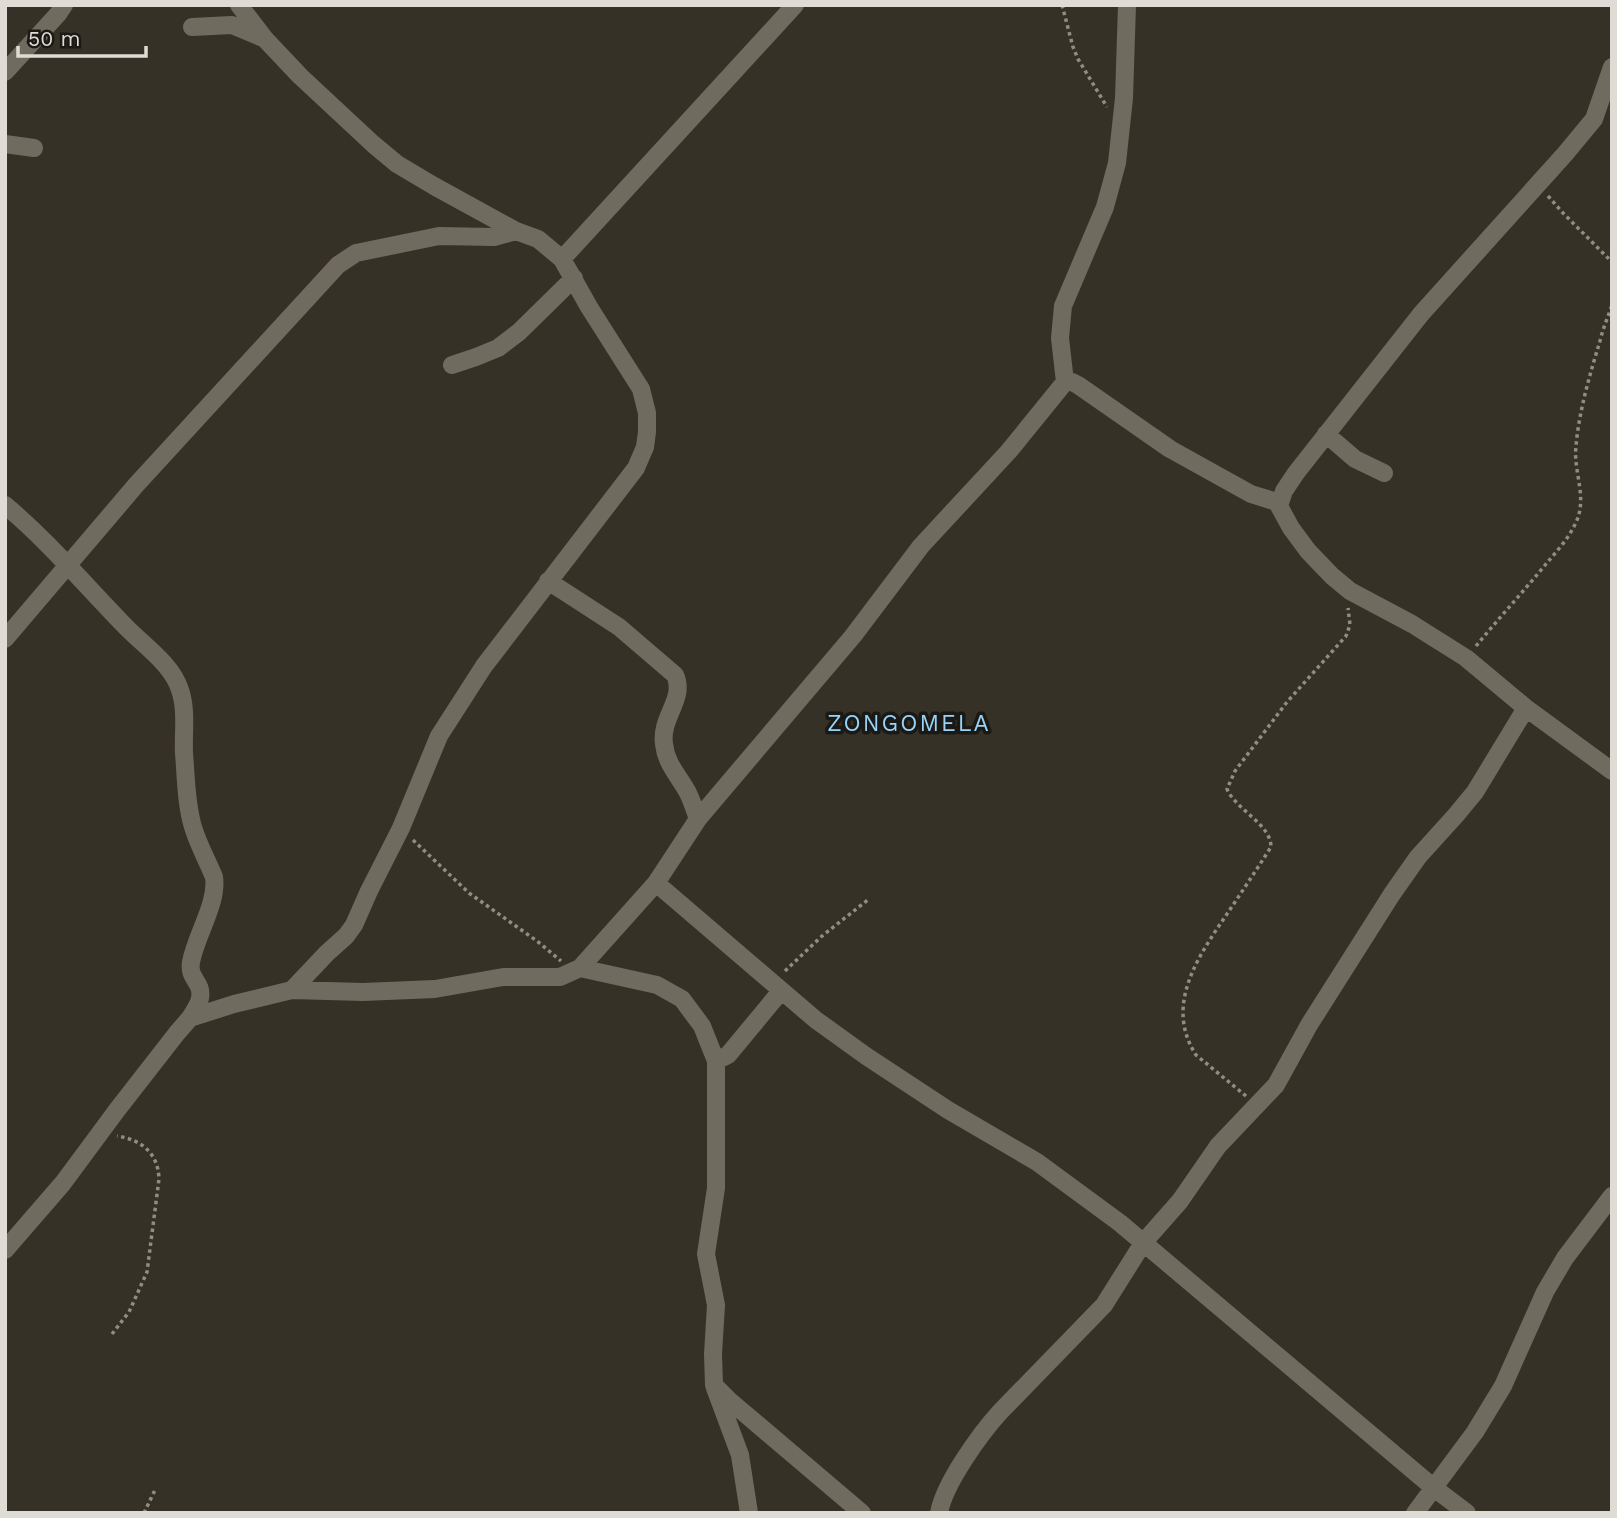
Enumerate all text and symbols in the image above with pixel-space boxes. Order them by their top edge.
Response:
scale bar [18,14,145,58]
text: 50 m [28,26,80,51]
district label: ZONGOMELA [827,710,991,737]

